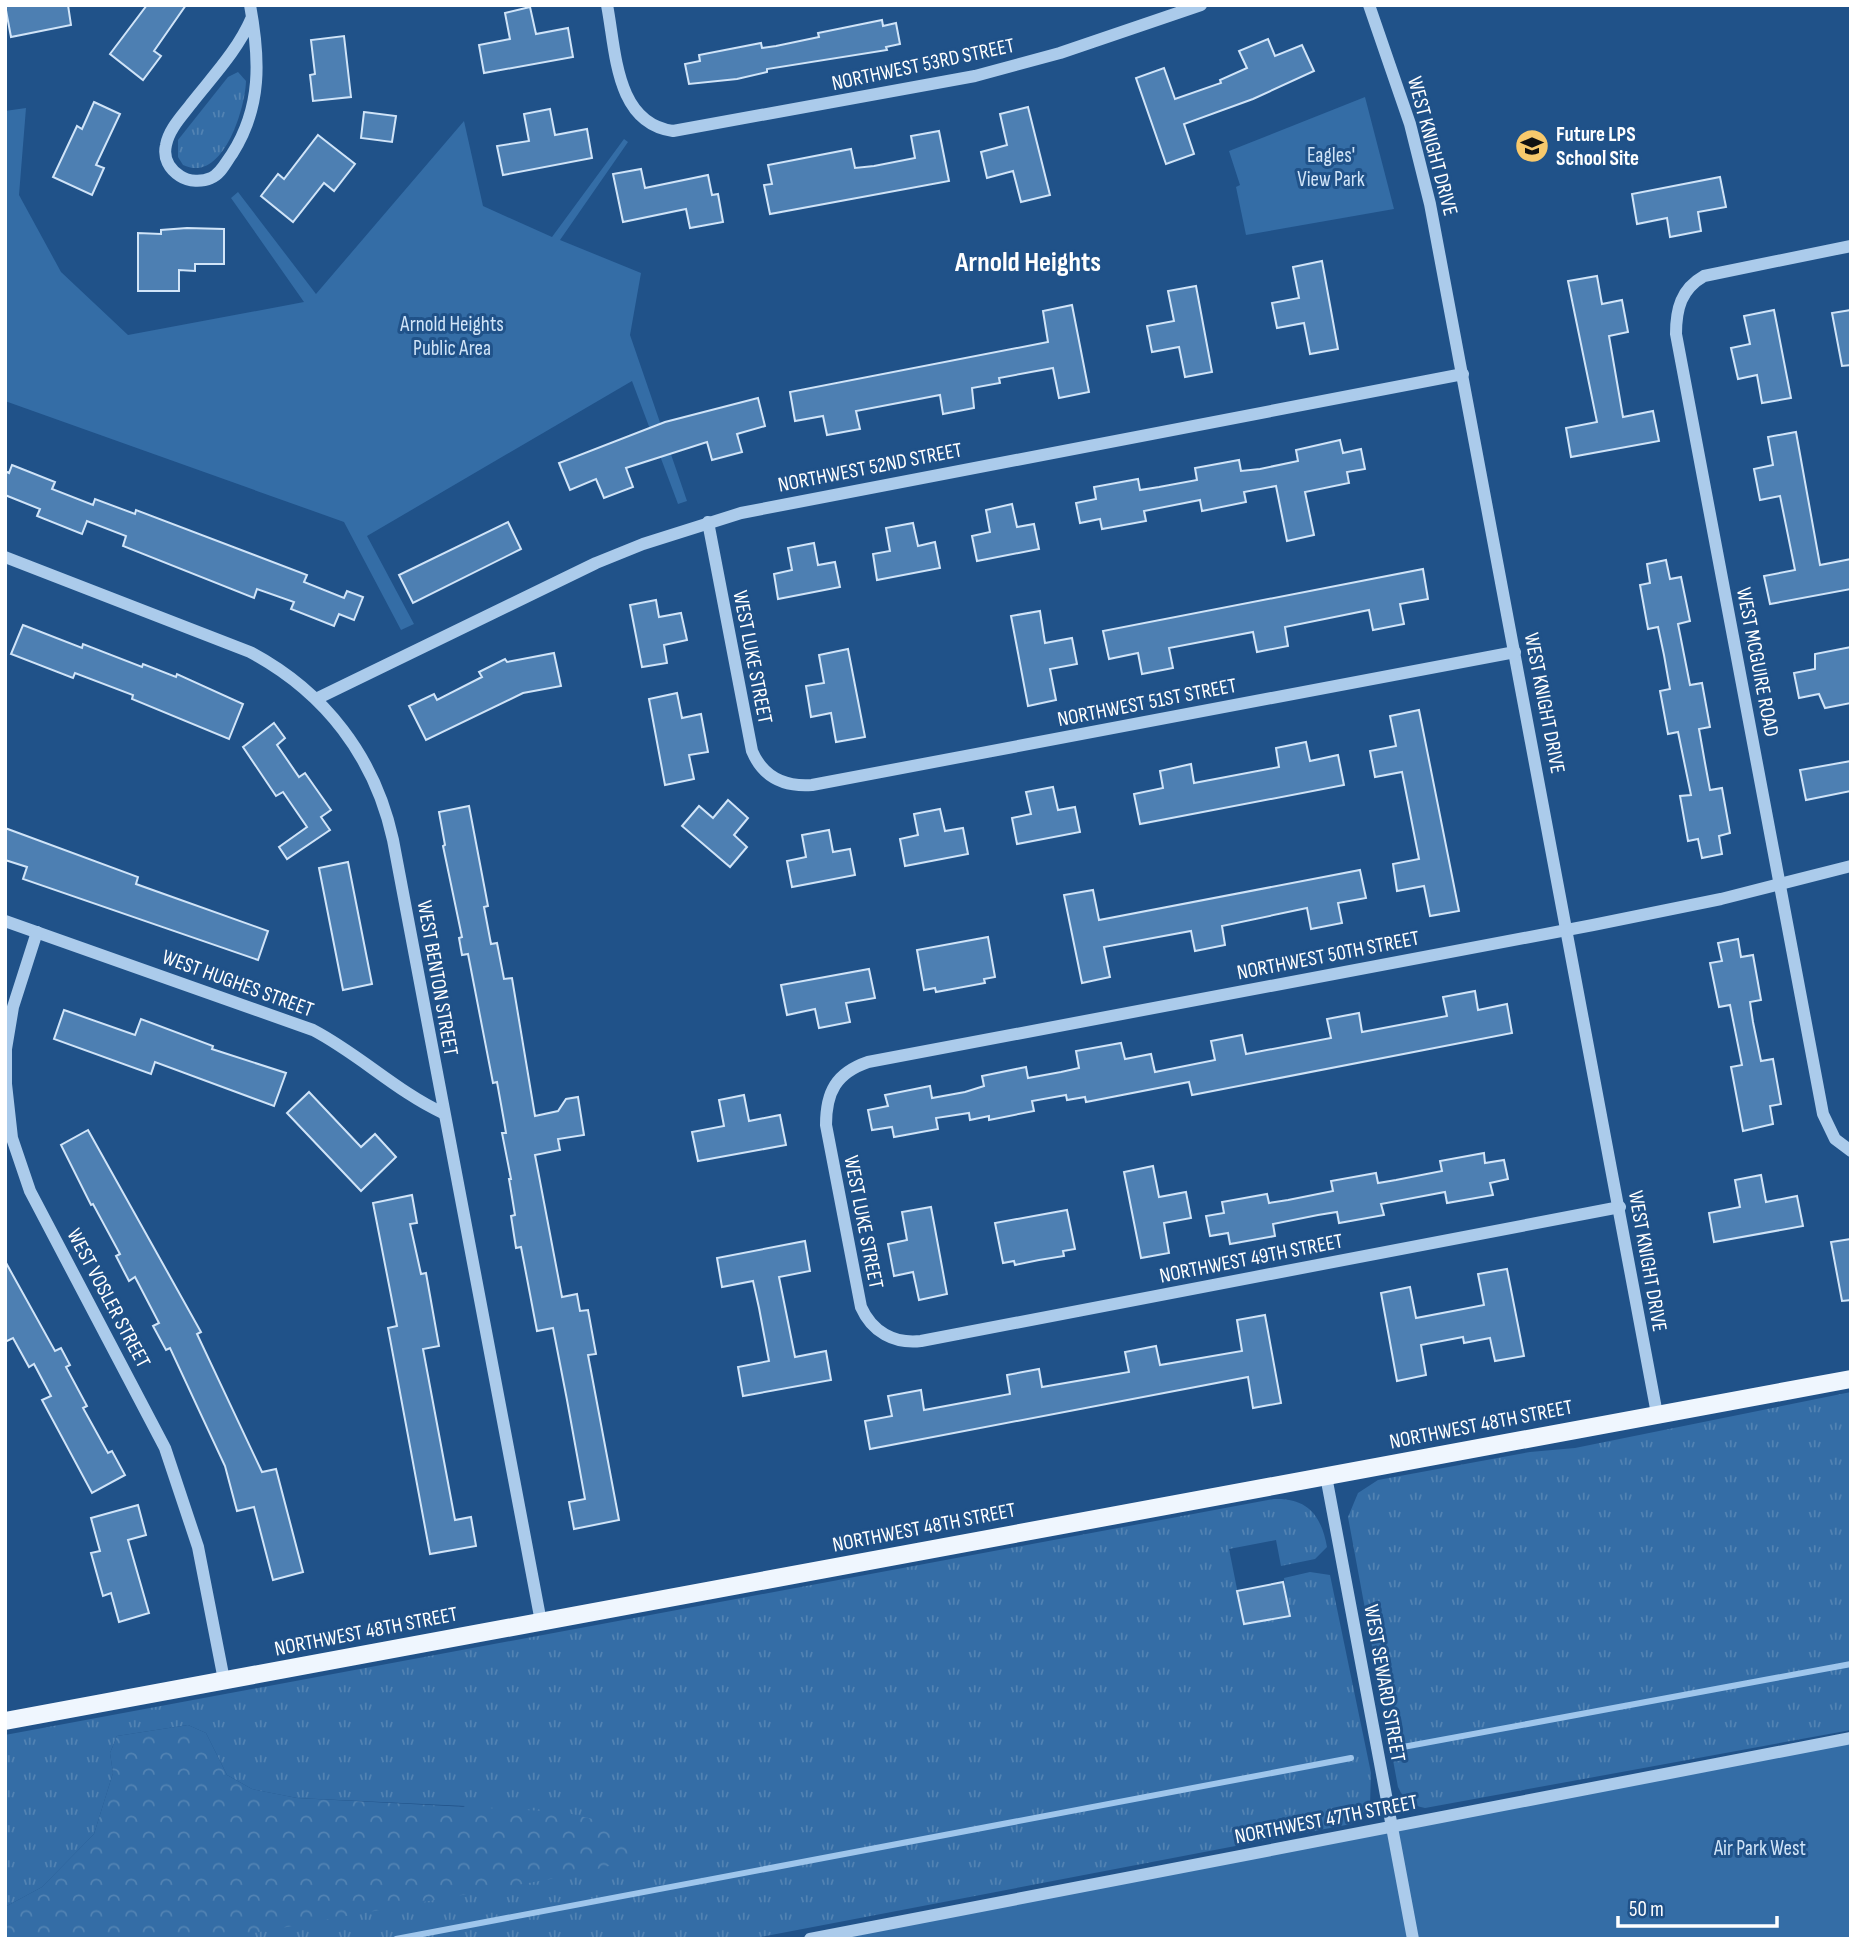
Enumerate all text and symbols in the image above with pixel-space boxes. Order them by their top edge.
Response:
street label: NORTHWEST 53RD STREET [829,33,1017,96]
street label: WEST KNIGHT DRIVE [1402,74,1463,218]
place label: Future LPS School Site [1556,122,1639,171]
school or university icon: Future LPS School Site [1513,127,1551,165]
park label: Eagles' View Park [1297,143,1365,192]
district label: Arnold Heights [954,246,1101,279]
park label: Arnold Heights Public Area [399,312,504,361]
street label: NORTHWEST 52ND STREET [776,437,965,498]
street label: WEST MCGUIRE ROAD [1731,585,1784,739]
street label: WEST LUKE STREET [727,588,778,726]
street label: WEST KNIGHT DRIVE [1519,631,1570,776]
street label: NORTHWEST 51ST STREET [1055,673,1239,732]
street label: WEST BENTON STREET [412,899,464,1058]
street label: NORTHWEST 50TH STREET [1235,925,1422,985]
street label: WEST HUGHES STREET [159,945,317,1023]
street label: WEST LUKE STREET [838,1153,889,1291]
street label: WEST KNIGHT DRIVE [1623,1189,1672,1334]
street label: WEST VOSLER STREET [61,1224,156,1372]
street label: NORTHWEST 49TH STREET [1157,1228,1345,1289]
street label: NORTHWEST 48TH STREET [1387,1394,1575,1455]
street label: NORTHWEST 48TH STREET [830,1497,1018,1558]
street label: NORTHWEST 48TH STREET [272,1601,460,1662]
street label: WEST SEWARD STREET [1358,1603,1411,1764]
street label: NORTHWEST 47TH STREET [1233,1789,1420,1849]
park label: Air Park West [1713,1836,1806,1861]
scale bar [1618,1884,1777,1928]
text: 50 m [1629,1897,1664,1922]

